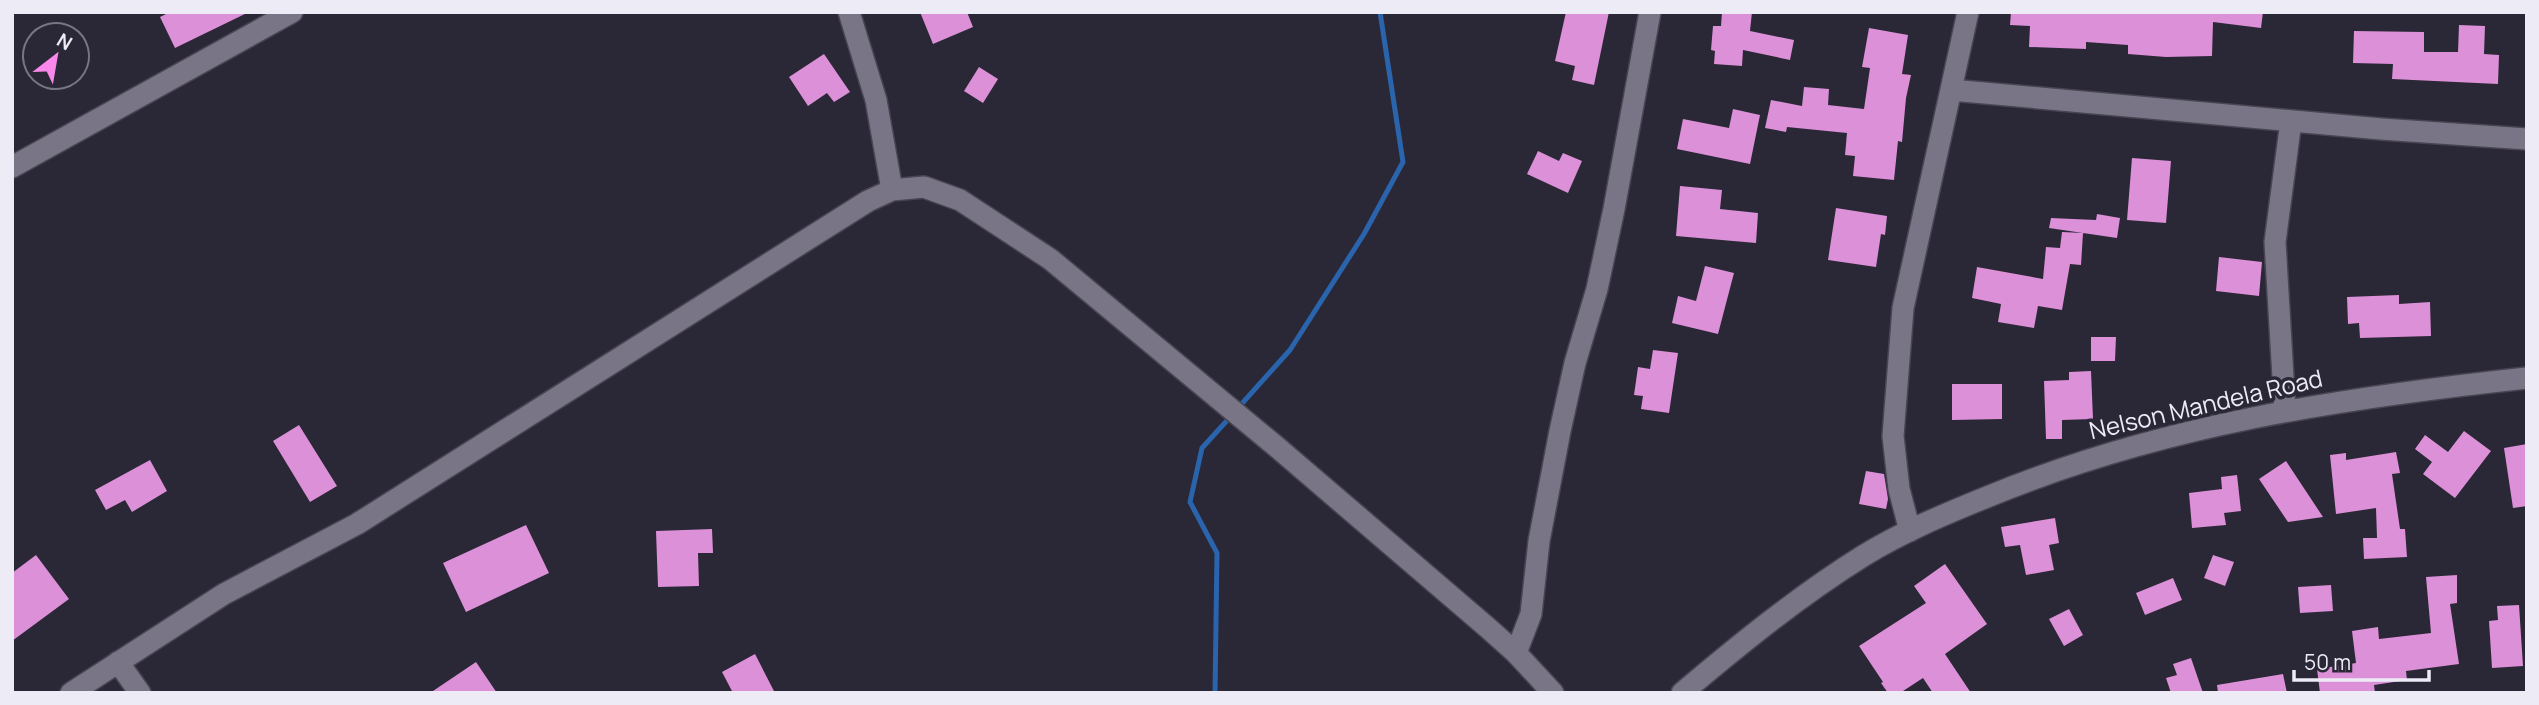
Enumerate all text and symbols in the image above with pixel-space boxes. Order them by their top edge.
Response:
north arrow [21,21,91,91]
text: N [52,27,77,56]
street label: Nelson Mandela Road [2086,361,2326,446]
scale bar [2294,638,2429,682]
text: 50 m [2304,648,2351,676]

